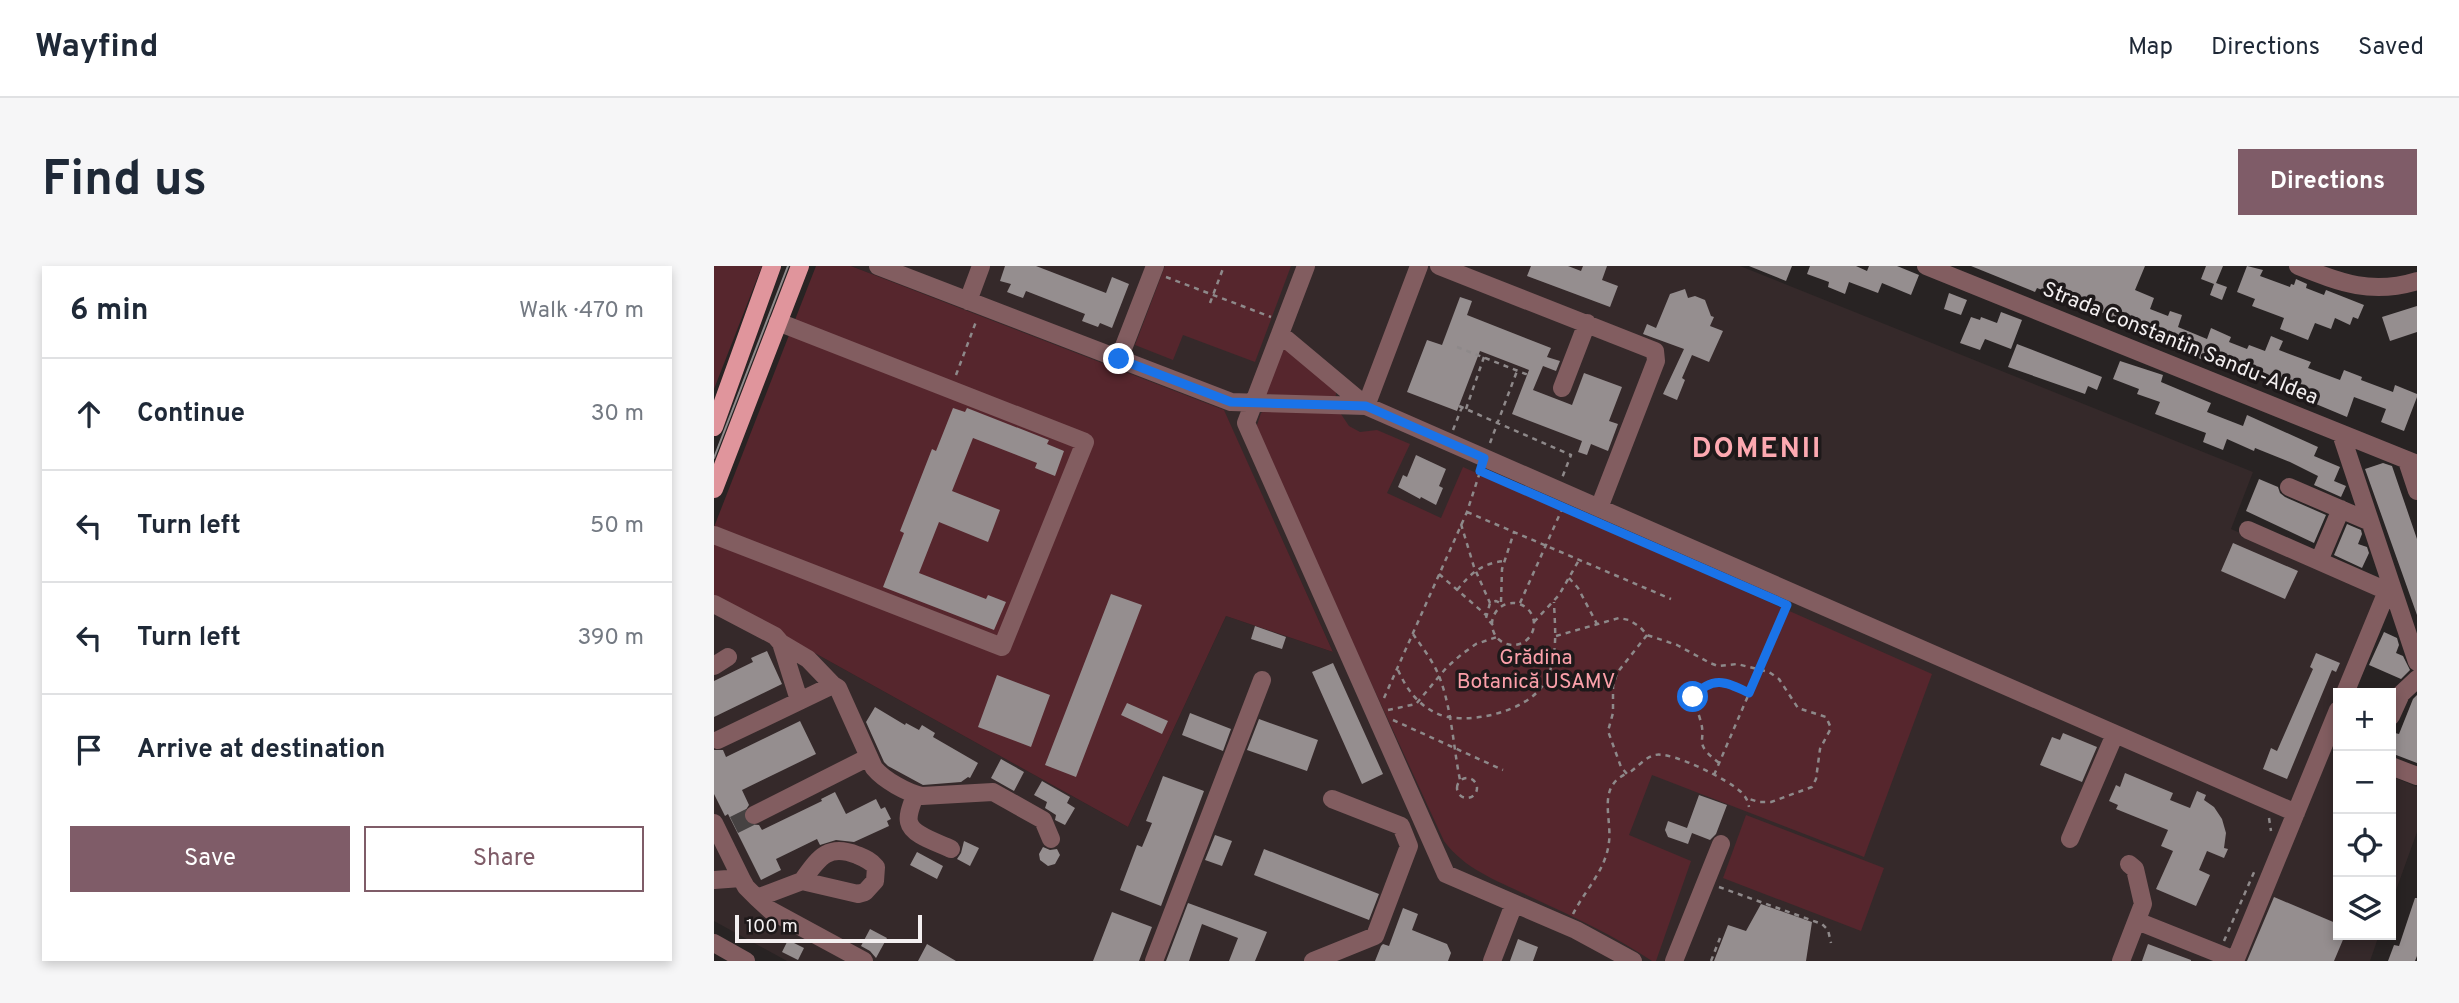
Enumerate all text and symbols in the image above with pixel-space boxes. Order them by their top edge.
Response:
text: Wayfind [35,27,158,69]
text: Map [2128,33,2173,63]
text: Directions [2211,33,2320,63]
text: Saved [2358,33,2424,63]
button: Directions [2238,149,2417,215]
text: Find us [42,151,207,213]
street label: Strada Constantin Sandu-Aldea [2038,276,2322,412]
text: 6 min [70,293,148,330]
text: Walk · 470 m [519,297,644,326]
route end [1103,343,1134,374]
icon: ahead [70,395,108,433]
text: Continue [137,398,245,431]
text: 30 m [591,400,644,429]
district label: DOMENII [1692,432,1822,468]
icon: left [70,507,108,545]
text: Turn left [137,510,241,543]
text: 50 m [590,512,644,541]
icon: left [70,619,108,657]
text: Turn left [137,622,241,655]
text: 390 m [577,624,644,653]
park label: Grădina Botanică USAMV [1457,645,1615,696]
route start [1677,681,1708,712]
map controls [2333,688,2396,940]
button: + [2333,688,2396,751]
icon: arrive [70,731,108,769]
text: Arrive at destination [137,734,385,767]
button: − [2333,751,2396,814]
button: locate [2333,814,2396,877]
button: Save [70,826,350,892]
button: Share [364,826,644,892]
button: layers [2333,877,2396,940]
scale bar [735,912,922,944]
text: 100 m [746,915,798,939]

